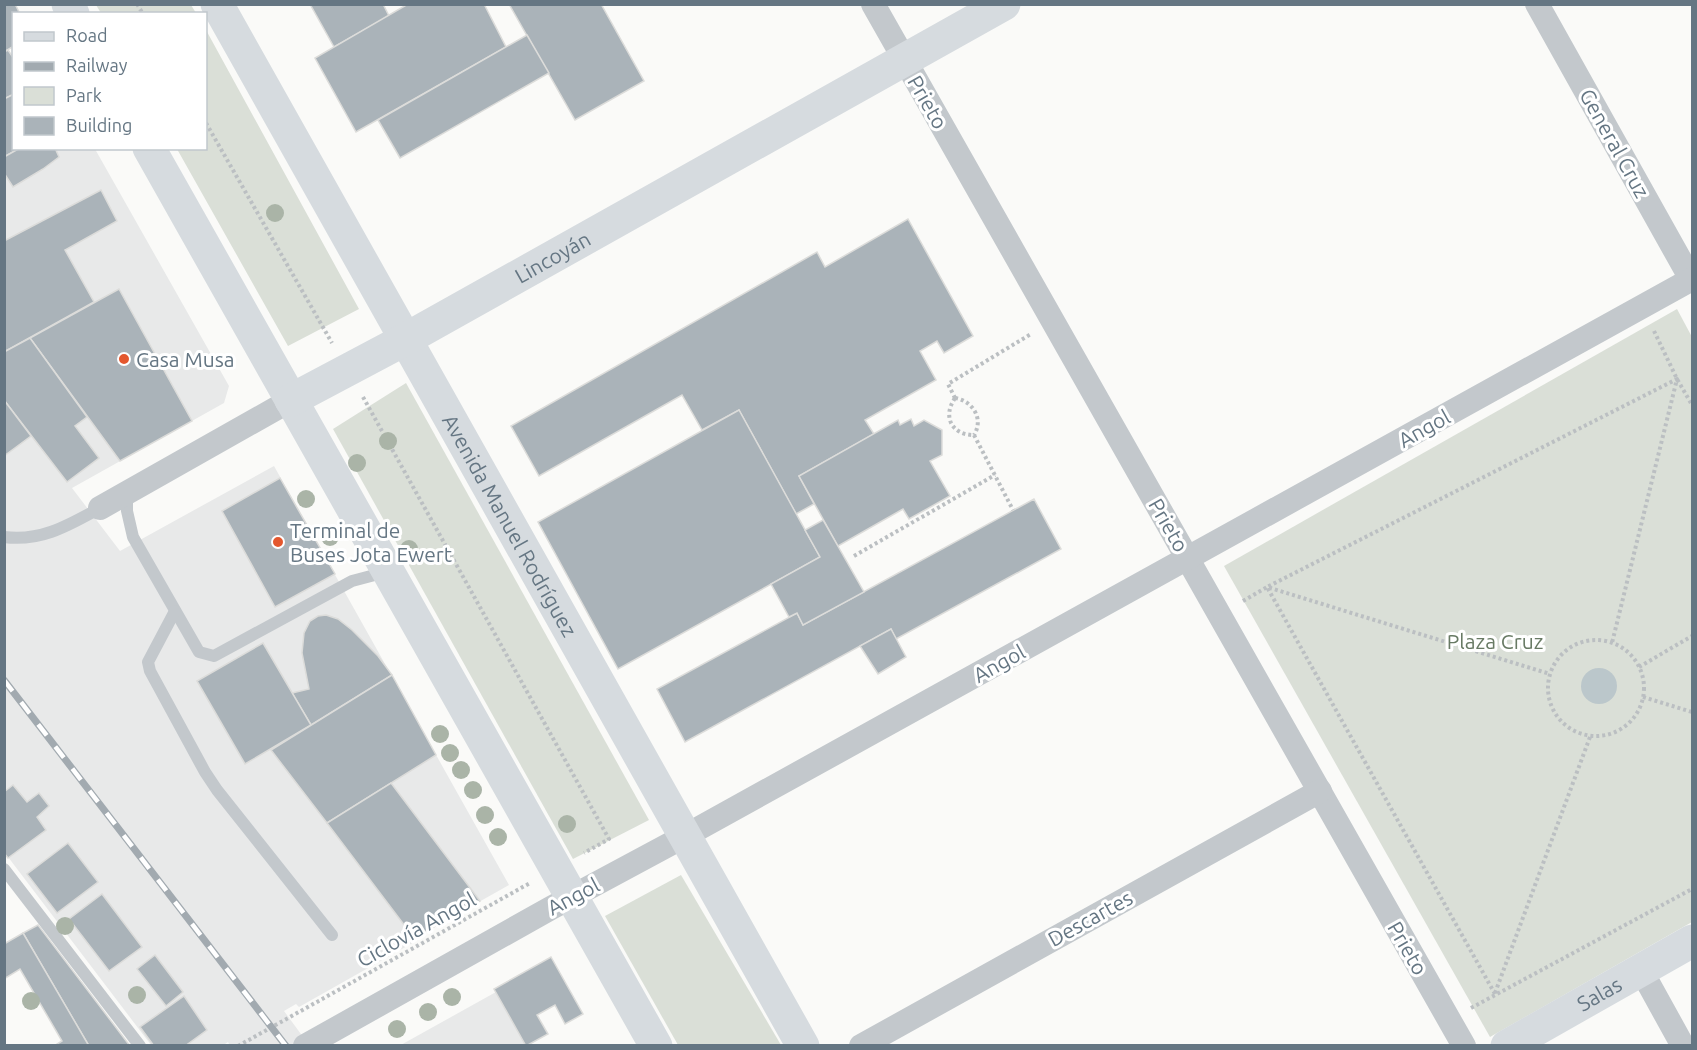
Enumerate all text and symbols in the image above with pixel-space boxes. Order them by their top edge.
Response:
legend [12,12,207,150]
text: Road [66,25,108,45]
text: Railway [66,55,128,75]
street label: Prieto [903,71,953,133]
street label: General Cruz [1575,84,1655,202]
text: Park [66,85,102,105]
text: Building [66,115,132,135]
street label: Lincoyán [510,226,594,288]
place label: Casa Musa [136,347,235,371]
marker: Casa Musa [117,352,131,366]
street label: Angol [1394,404,1454,452]
street label: Avenida Manuel Rodríguez [438,410,582,641]
street label: Prieto [1144,494,1194,556]
place label: Terminal de Buses Jota Ewert [290,518,452,566]
marker: Terminal de Buses Jota Ewert [271,535,285,549]
park label: Plaza Cruz [1447,629,1543,653]
street label: Angol [969,639,1029,687]
street label: Angol [543,872,603,920]
street label: Descartes [1044,885,1136,951]
street label: Ciclovía Angol [352,887,480,971]
street label: Prieto [1383,917,1433,979]
street label: Salas [1573,972,1626,1016]

